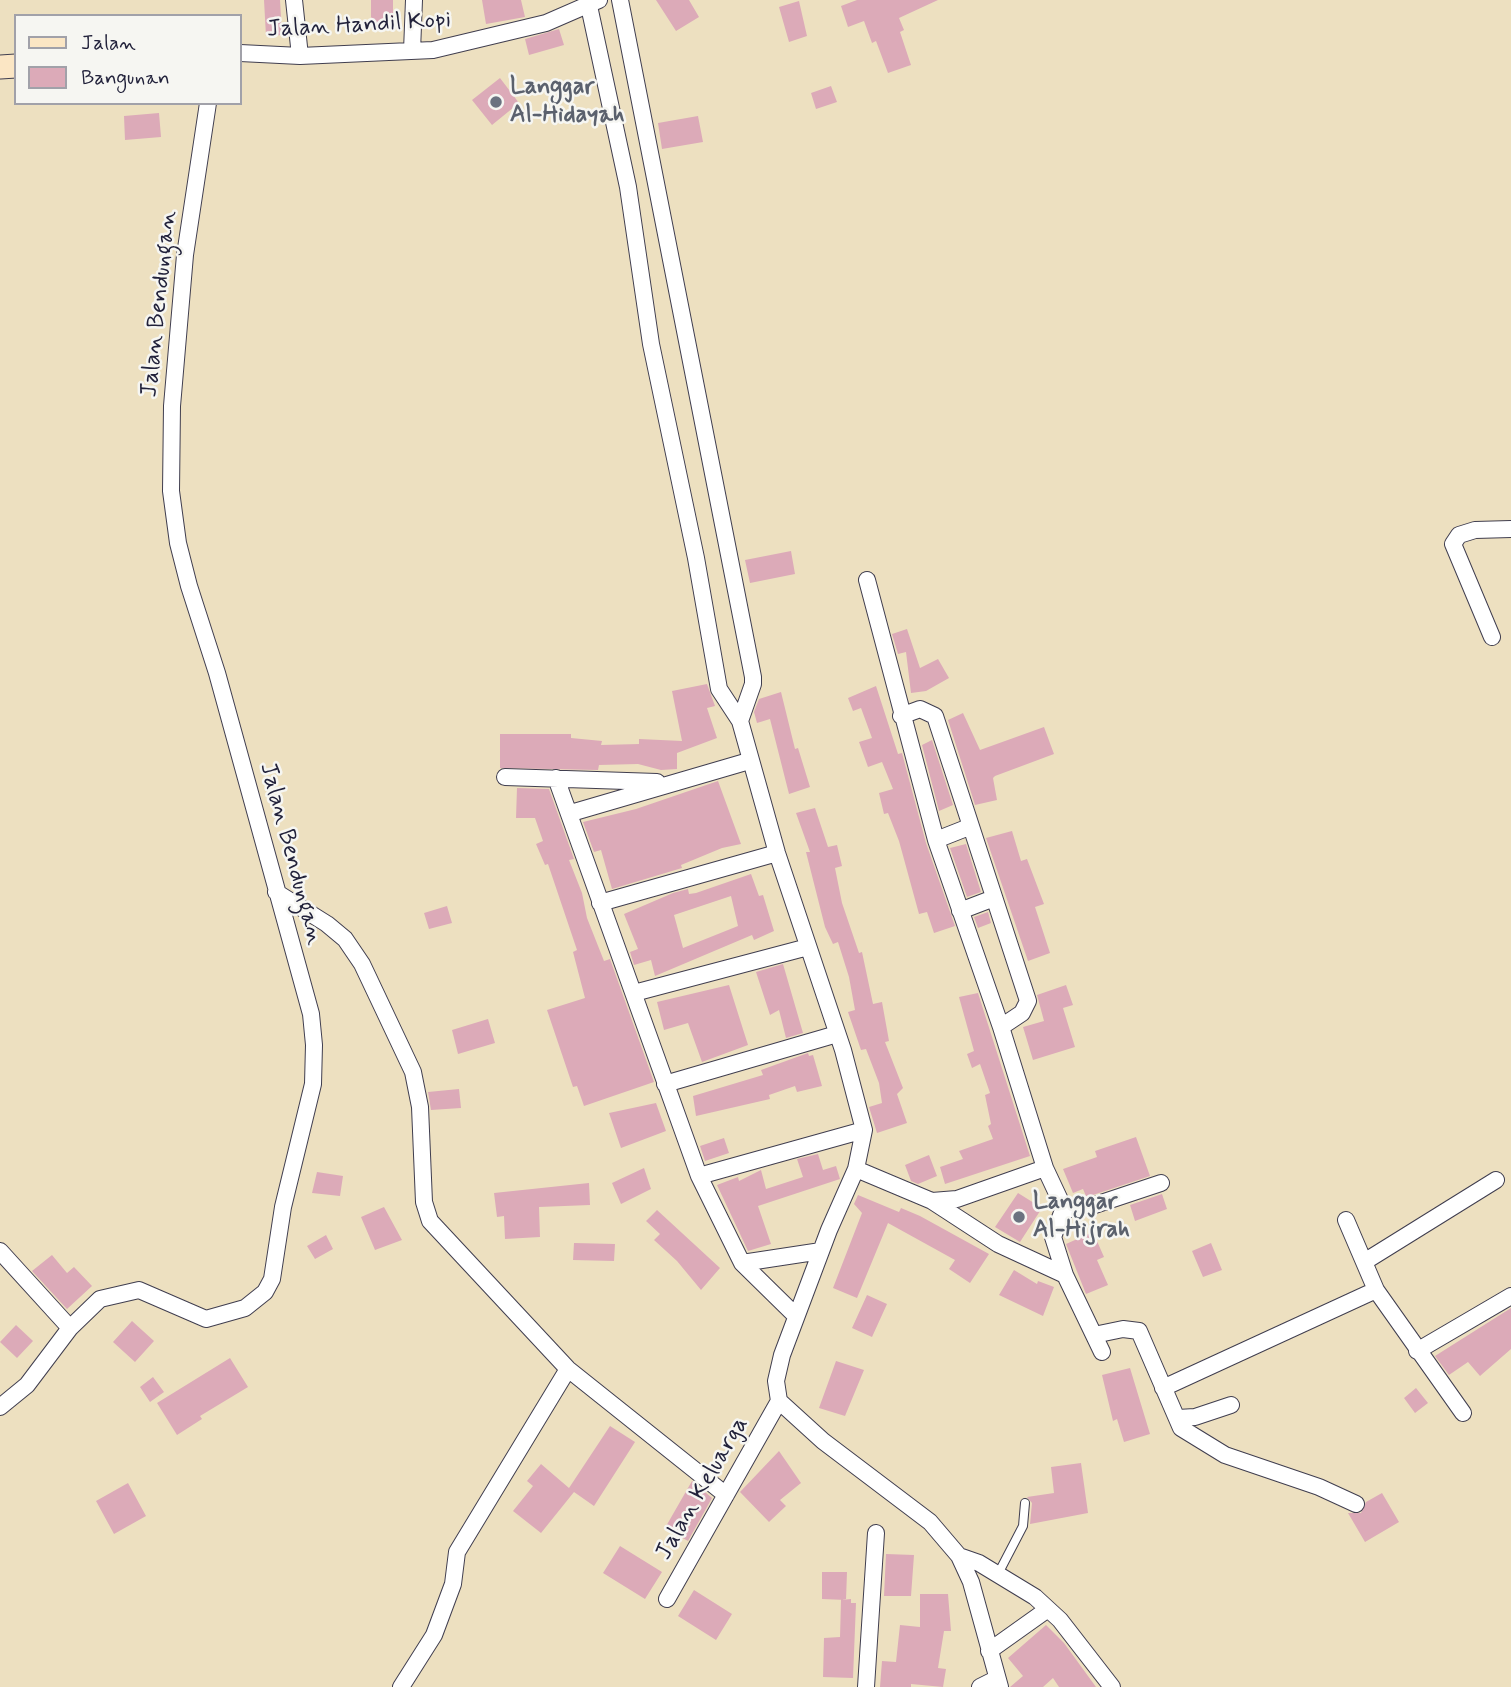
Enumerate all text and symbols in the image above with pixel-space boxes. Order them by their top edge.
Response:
street label: Jalan Handil Kopi [266,7,452,45]
legend [14,14,242,105]
text: Jalan [81,29,136,57]
text: Bangunan [81,64,170,92]
place label: Langgar Al-Hidayah [510,74,625,130]
marker: Langgar Al-Hidayah [488,94,504,110]
street label: Jalan Bendungan [136,209,184,399]
street label: Jalan Bendungan [252,760,328,948]
place label: Langgar Al-Hijrah [1033,1189,1130,1245]
marker: Langgar Al-Hijrah [1011,1209,1027,1225]
street label: Jalan Keluarga [650,1412,756,1566]

